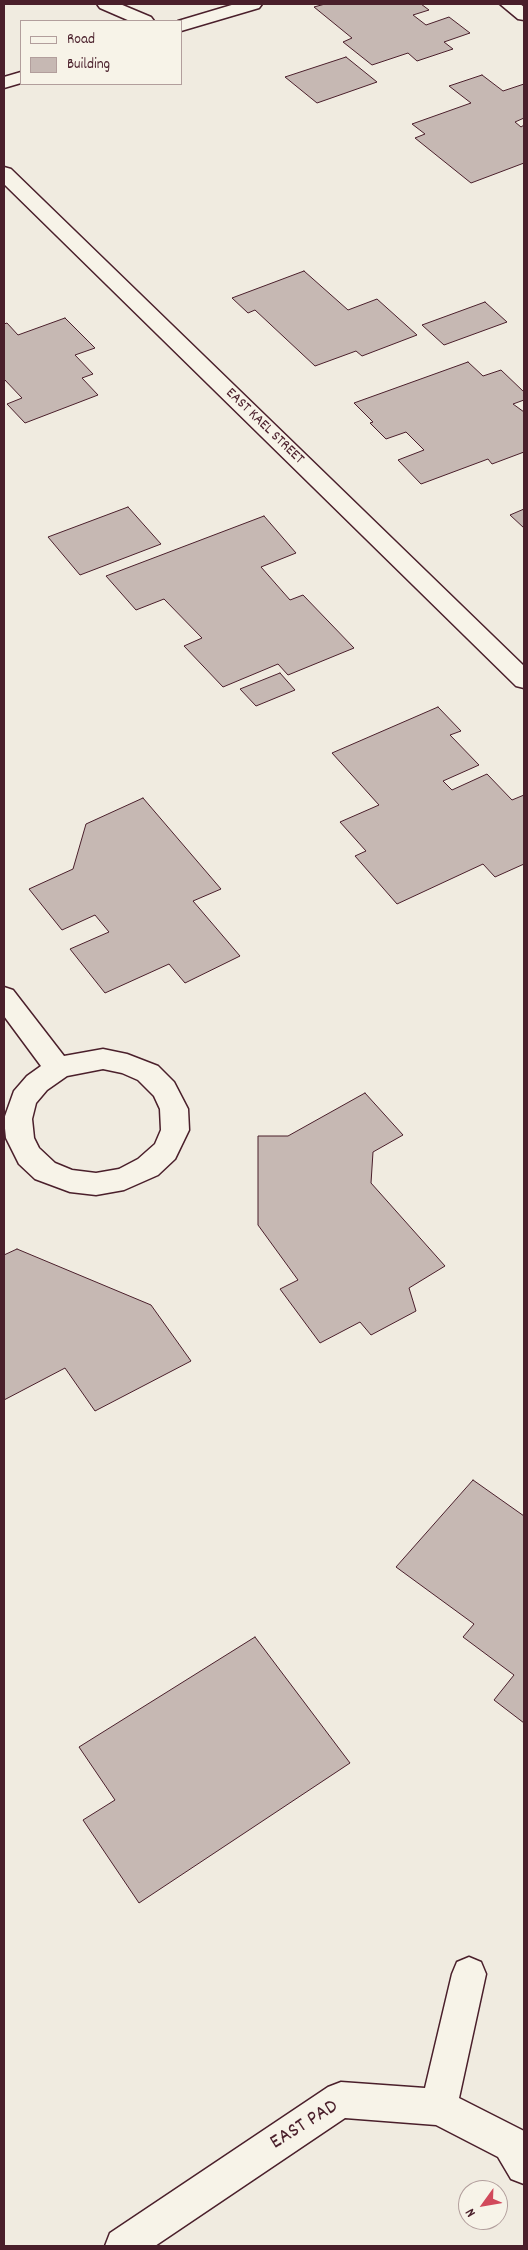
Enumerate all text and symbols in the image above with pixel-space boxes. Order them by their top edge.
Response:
legend [20,20,182,85]
text: Road [67,29,95,51]
text: Building [67,54,110,76]
street label: EAST KAEL STREET [221,385,307,469]
street label: EAST PAD [266,2095,344,2157]
north arrow [458,2180,508,2230]
text: N [461,2204,481,2221]

